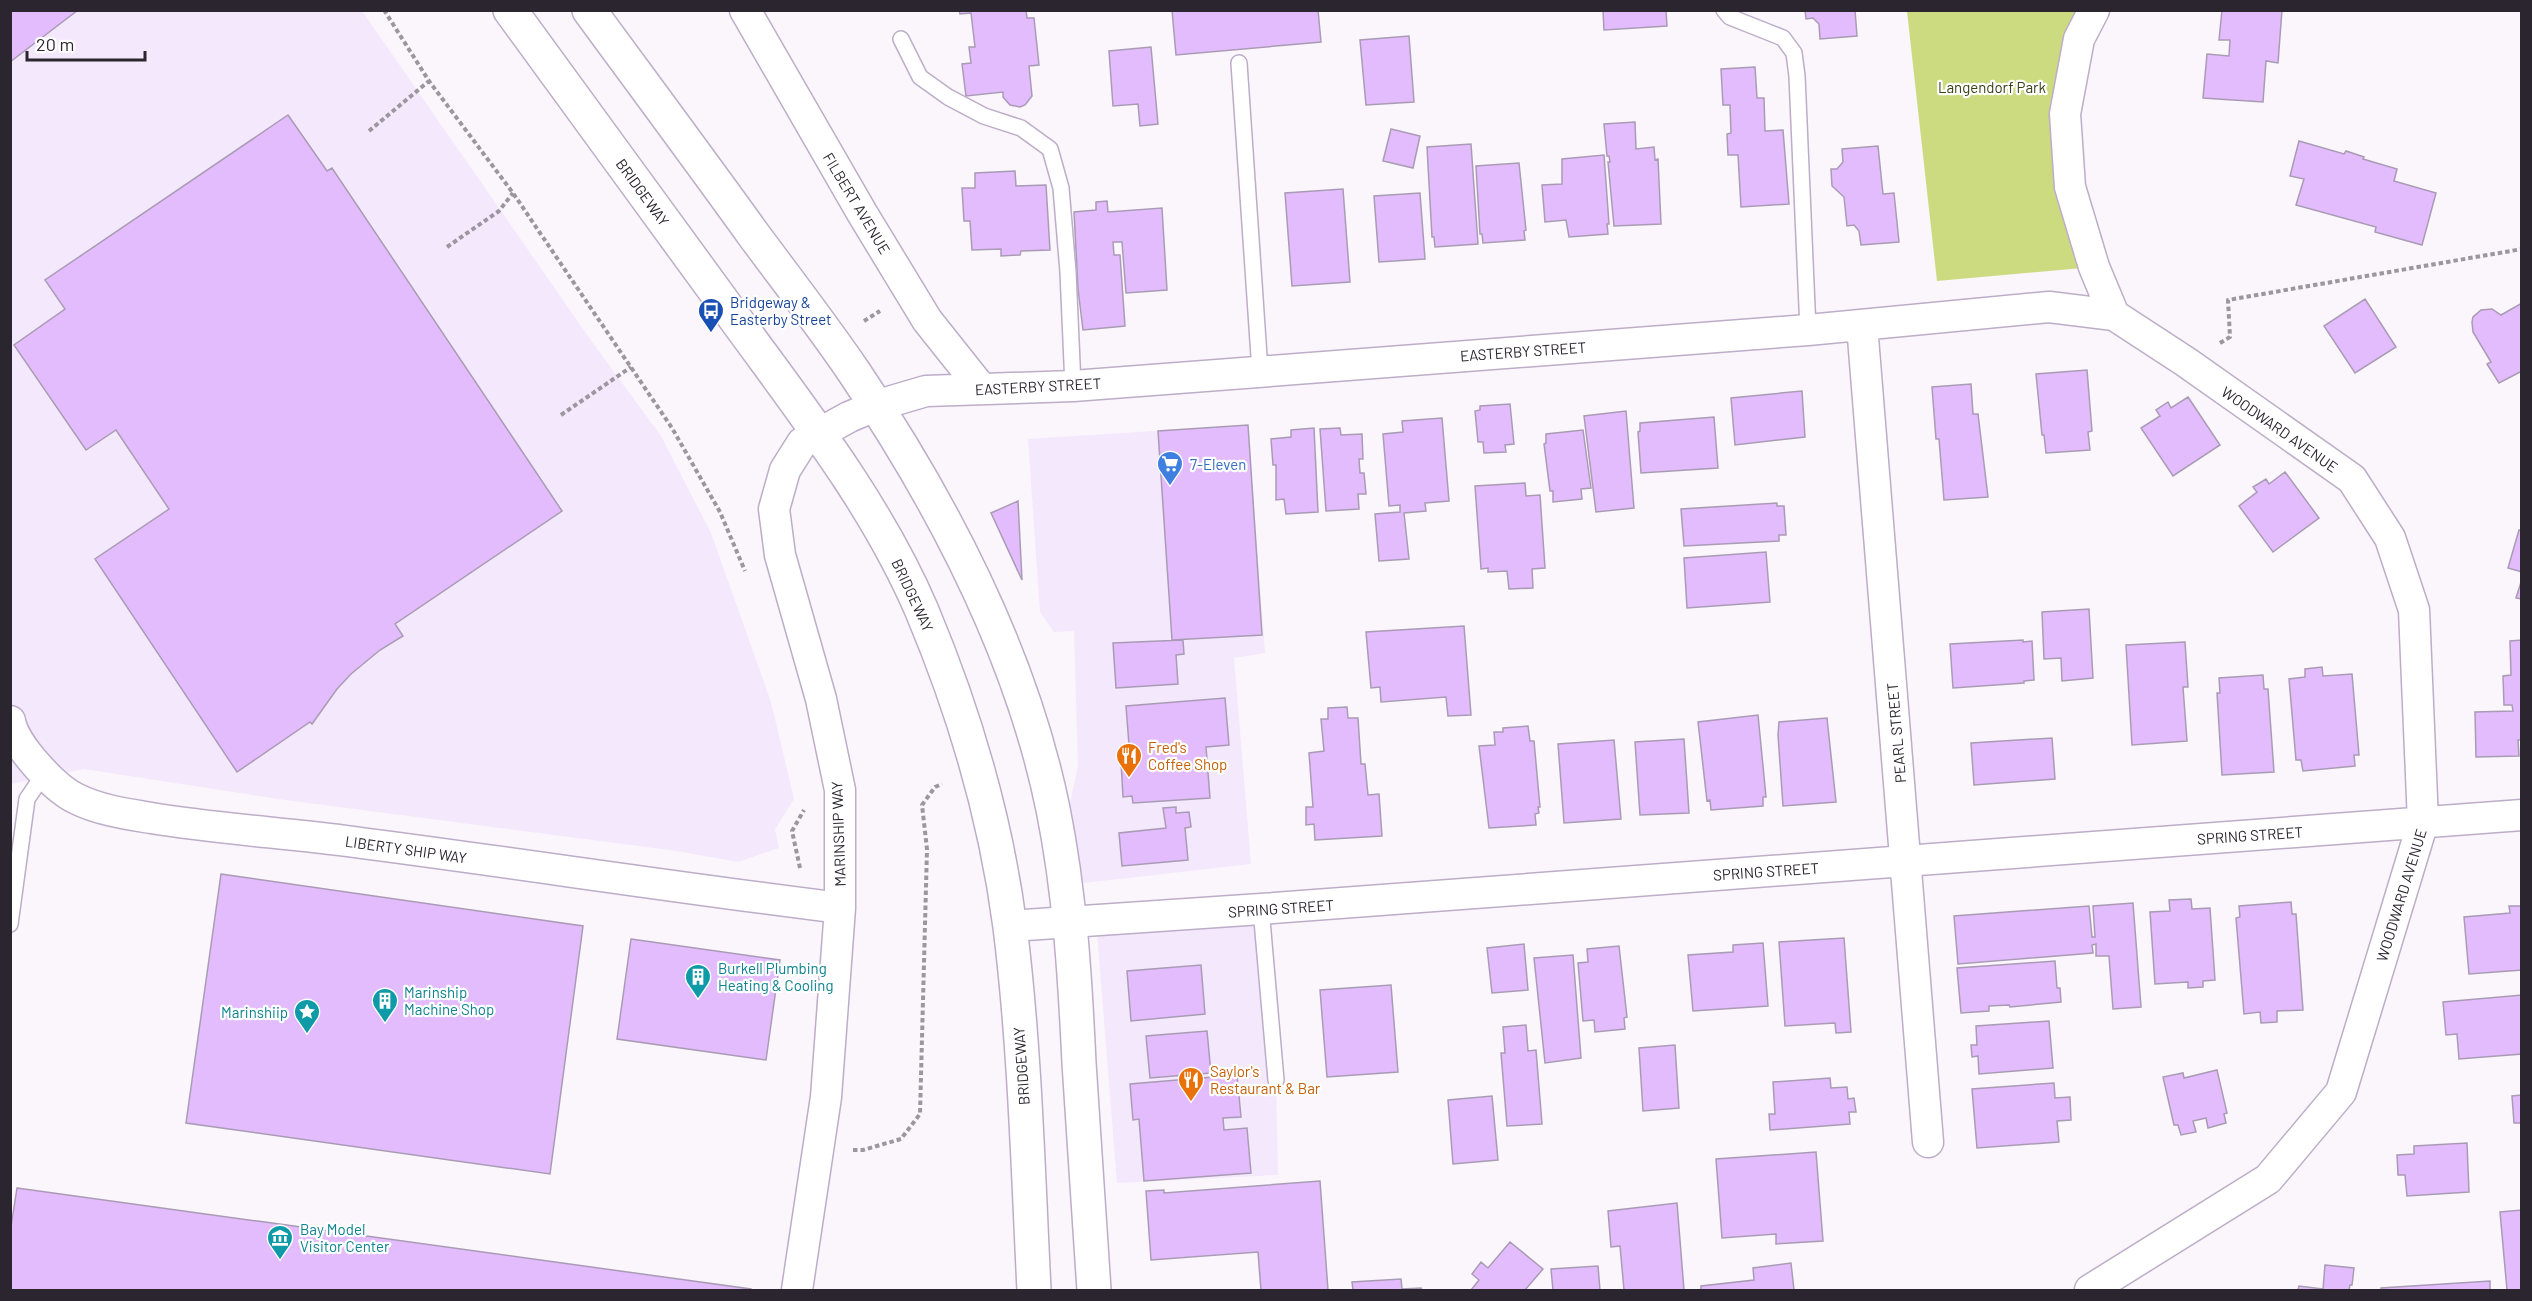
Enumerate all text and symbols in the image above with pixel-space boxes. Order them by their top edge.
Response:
scale bar [27,24,146,62]
text: 20 m [36,33,74,55]
park label: Langendorf Park [1938,78,2047,96]
street label: FILBERT AVENUE [820,149,894,257]
street label: BRIDGEWAY [613,155,673,229]
place label: Bridgeway & Easterby Street [730,293,832,328]
bus stop icon: Bridgeway & Easterby Street [696,296,726,334]
street label: EASTERBY STREET [1459,338,1587,364]
street label: EASTERBY STREET [974,374,1102,398]
street label: WOODWARD AVENUE [2218,382,2342,476]
supermarket icon: 7-Eleven [1155,449,1185,487]
place label: 7-Eleven [1190,455,1246,473]
street label: BRIDGEWAY [888,556,938,634]
street label: PEARL STREET [1883,682,1909,784]
place label: Fred's Coffee Shop [1148,738,1227,773]
restaurant icon: Fred's Coffee Shop [1114,741,1144,779]
street label: MARINSHIP WAY [827,781,849,887]
street label: SPRING STREET [2197,822,2303,848]
street label: WOODWARD AVENUE [2372,826,2430,964]
street label: LIBERTY SHIP WAY [344,832,468,866]
street label: SPRING STREET [1713,858,1819,884]
street label: SPRING STREET [1228,895,1334,921]
place label: Burkell Plumbing Heating & Cooling [718,959,833,994]
building icon: Burkell Plumbing Heating & Cooling [683,962,713,1000]
place label: Marinship Machine Shop [404,983,494,1018]
building icon: Marinship Machine Shop [370,986,400,1024]
place icon: Marinshiip [292,997,322,1035]
place label: Marinshiip [221,1003,288,1021]
street label: BRIDGEWAY [1009,1026,1033,1106]
place label: Saylor's Restaurant & Bar [1210,1062,1321,1097]
restaurant icon: Saylor's Restaurant & Bar [1176,1065,1206,1103]
place label: Bay Model Visitor Center [300,1220,390,1255]
museum icon: Bay Model Visitor Center [265,1223,295,1261]

